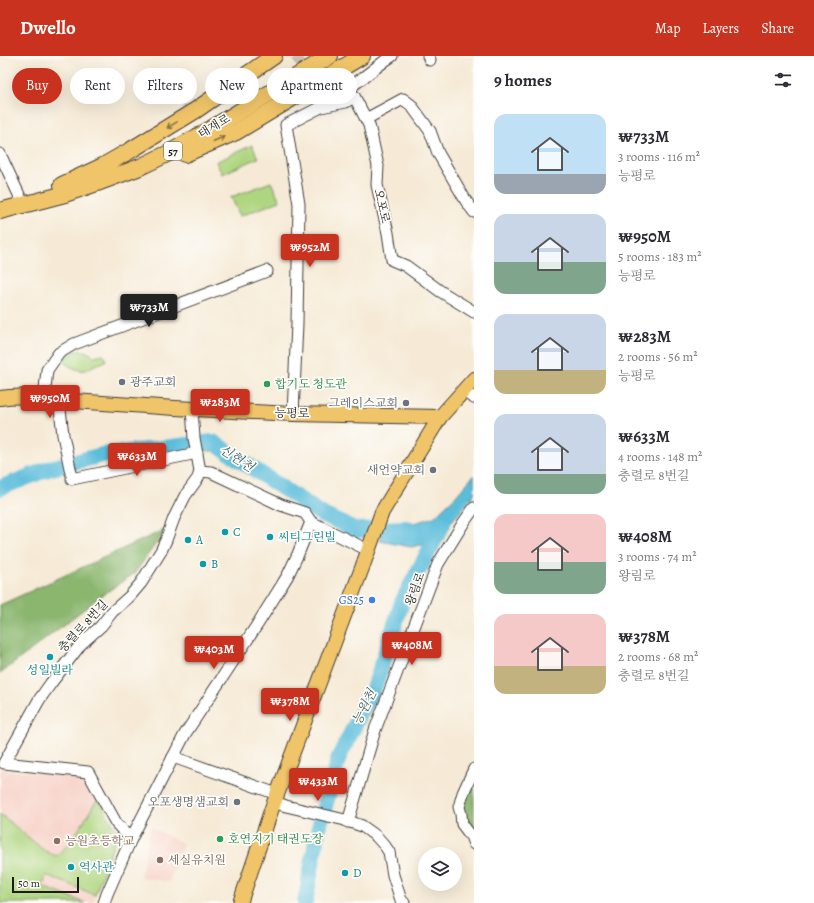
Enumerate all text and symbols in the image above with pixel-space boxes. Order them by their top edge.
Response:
text: Dwello [20,15,76,41]
text: Map [655,19,681,38]
text: Layers [703,19,739,38]
text: Share [761,19,794,38]
chip: Buy [12,68,62,104]
chip: Rent [70,68,125,104]
chip: Filters [133,68,197,104]
chip: New [205,68,259,104]
chip: Apartment [267,68,357,104]
text: 9 homes [494,69,552,92]
icon: filters [772,69,794,91]
street label: 태재로 [195,110,233,142]
one-way arrow [167,120,178,129]
text: ₩733M [618,125,669,148]
icon: home [526,130,574,178]
one-way arrow [213,135,225,142]
road number: 57 [164,142,182,160]
text: 3 rooms · 116 m² [618,148,700,165]
text: 능평로 [618,167,656,184]
street label: 오포로 [370,187,394,225]
text: ₩950M [618,225,671,248]
icon: home [526,230,574,278]
pin: ₩952M [282,234,338,268]
text: ₩952M [290,238,330,255]
text: 5 rooms · 183 m² [618,248,702,265]
text: 능평로 [618,267,656,284]
pin: ₩733M [121,294,177,328]
text: ₩733M [129,298,169,315]
text: ₩283M [618,325,671,348]
icon: home [526,330,574,378]
text: 2 rooms · 56 m² [618,348,698,365]
text: 능평로 [618,367,656,384]
place label: 광주교회 [130,374,176,390]
place label: 합기도 청도관 [275,376,347,392]
marker: 광주교회 [117,377,127,387]
marker: 합기도 청도관 [262,379,272,389]
pin: ₩950M [22,385,78,419]
text: ₩950M [30,389,70,406]
pin: ₩283M [192,389,248,423]
text: ₩283M [200,393,240,410]
place label: 그레이스교회 [328,395,398,411]
marker: 그레이스교회 [401,398,411,408]
street label: 능평로 [274,404,310,422]
text: ₩633M [618,425,670,448]
icon: home [526,430,574,478]
water label: 신현천 [217,441,259,476]
pin: ₩633M [109,443,165,477]
text: ₩633M [117,447,157,464]
text: 4 rooms · 148 m² [618,448,702,465]
place label: 새언약교회 [367,462,425,478]
marker: 새언약교회 [428,465,438,475]
text: 충렬로 8번길 [618,467,690,484]
place label: C [233,524,241,540]
text: ₩408M [618,525,672,548]
marker: C [220,527,230,537]
place label: 씨티그린빌 [278,529,336,545]
icon: home [526,530,574,578]
place label: A [195,532,204,548]
marker: 씨티그린빌 [265,532,275,542]
marker: A [183,535,193,545]
text: 3 rooms · 74 m² [618,548,697,565]
place label: B [211,556,218,572]
marker: B [198,559,208,569]
text: 왕림로 [618,567,656,584]
street label: 왕림로 [402,570,429,608]
place label: GS25 [339,592,364,608]
marker: GS25 [367,595,377,605]
street label: 충렬로 8번길 [55,596,111,656]
text: ₩378M [618,625,670,648]
icon: home [526,630,574,678]
pin: ₩408M [384,632,440,666]
pin: ₩403M [186,636,242,670]
text: ₩408M [391,636,433,653]
text: ₩403M [194,640,234,657]
text: 2 rooms · 68 m² [618,648,698,665]
marker: 성일빌라 [45,652,55,662]
place label: 성일빌라 [27,662,74,678]
text: 충렬로 8번길 [618,667,690,684]
water label: 능원천 [348,685,381,728]
pin: ₩378M [262,688,318,722]
text: ₩378M [270,692,310,709]
pin: ₩433M [290,768,346,802]
text: ₩433M [298,772,338,789]
place label: 오포생명샘교회 [148,794,229,810]
marker: 오포생명샘교회 [232,797,242,807]
place label: 호연지기 태권도장 [228,831,324,847]
place label: 능원초등학교 [65,833,135,849]
marker: 호연지기 태권도장 [215,834,225,844]
marker: 능원초등학교 [52,836,62,846]
map controls [418,847,462,891]
button: layers [418,847,462,891]
place label: 세실유치원 [168,852,226,868]
marker: 세실유치원 [155,855,165,865]
place label: 역사관 [79,859,114,875]
marker: 역사관 [66,862,76,872]
place label: D [353,865,361,881]
marker: D [340,868,350,878]
scale bar [12,875,79,894]
text: 50 m [18,876,40,891]

